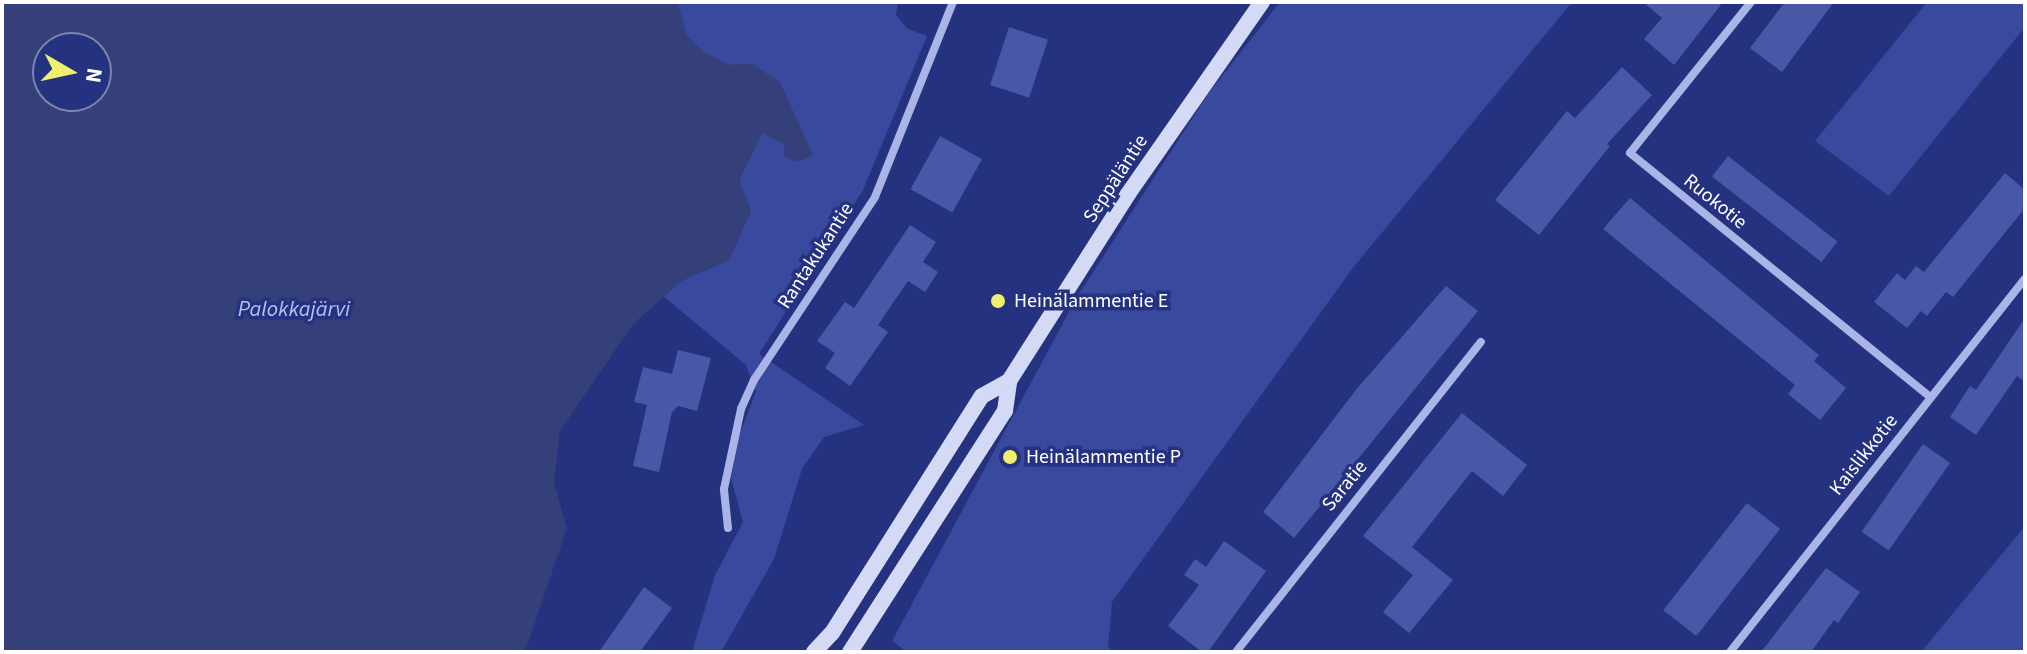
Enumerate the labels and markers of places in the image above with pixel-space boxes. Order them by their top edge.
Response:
place label: Heinälammentie E [1014,289,1168,313]
marker: Heinälammentie E [989,292,1007,310]
place label: Heinälammentie P [1026,445,1181,469]
marker: Heinälammentie P [1001,448,1019,466]

